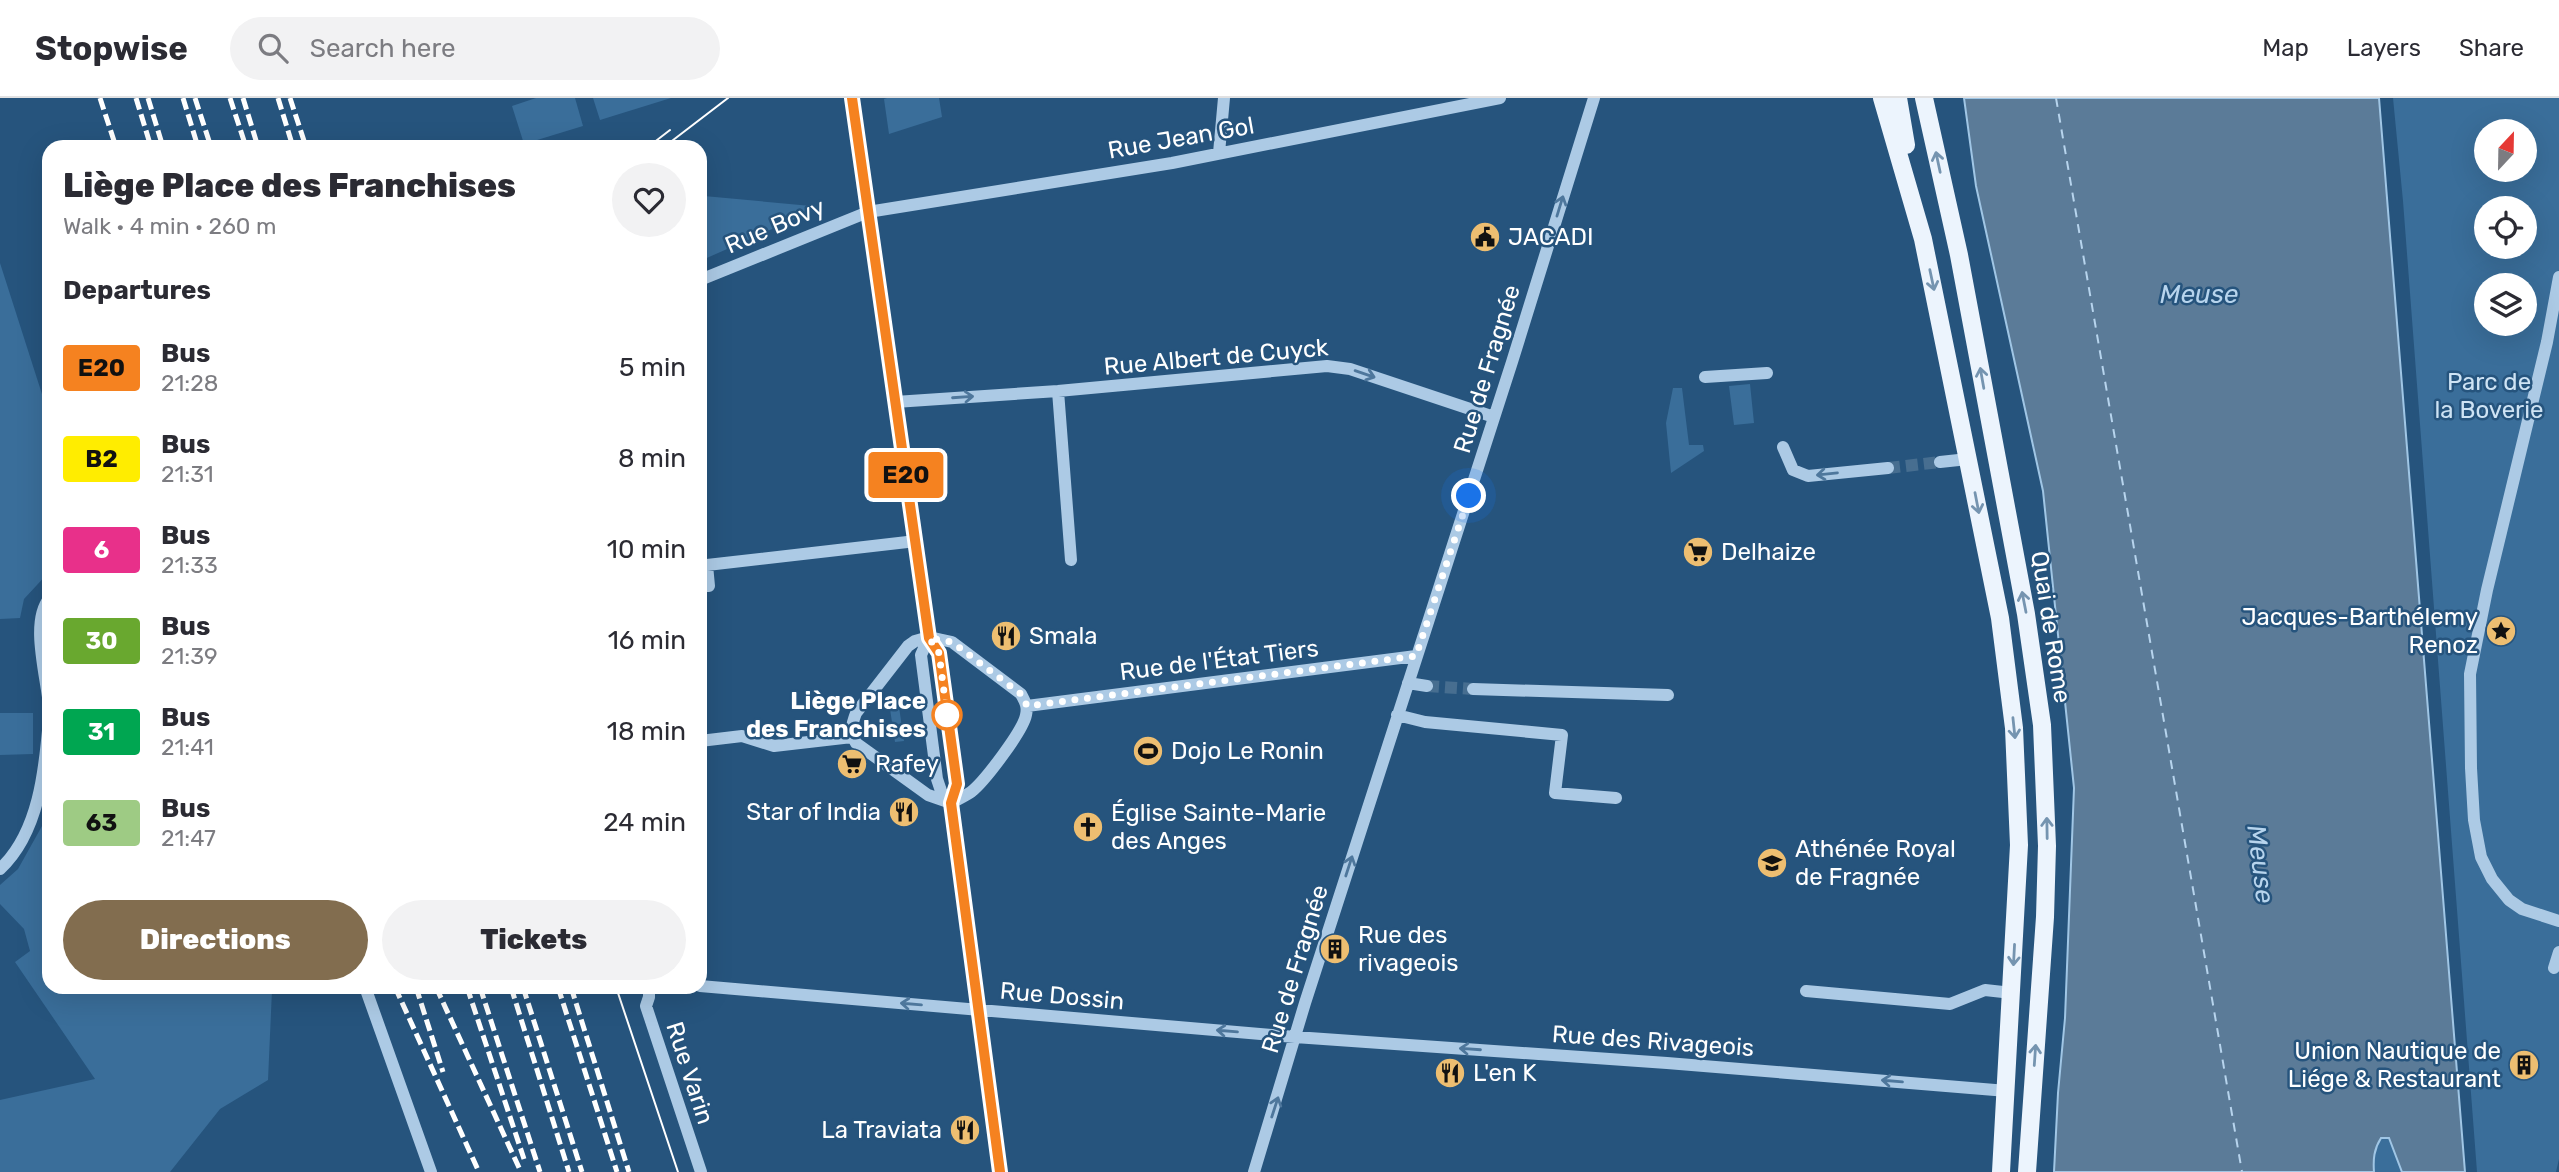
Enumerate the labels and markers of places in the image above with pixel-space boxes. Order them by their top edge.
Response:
public building icon: JACADI [1468,220,1502,254]
place label: JACADI [1508,223,1594,251]
supermarket icon: Delhaize [1681,535,1715,569]
place label: Delhaize [1721,538,1816,566]
place label: Jacques-Barthélemy Renoz [2241,603,2478,659]
place icon: Jacques-Barthélemy Renoz [2484,614,2518,648]
restaurant icon: Smala [989,619,1023,653]
place label: Smala [1029,622,1098,650]
place label: Liège Place des Franchises [746,687,926,743]
marker: Liège Place des Franchises [932,700,962,730]
sports icon: Dojo Le Ronin [1131,734,1165,768]
place label: Dojo Le Ronin [1171,737,1324,765]
supermarket icon: Rafey [835,747,869,781]
place label: Rafey [875,750,939,778]
restaurant icon: Star of India [887,795,921,829]
place label: Star of India [746,798,881,826]
place label: Église Sainte-Marie des Anges [1111,799,1326,855]
church icon: Église Sainte-Marie des Anges [1071,810,1105,844]
place label: Athénée Royal de Fragnée [1795,835,1956,891]
school or university icon: Athénée Royal de Fragnée [1755,846,1789,880]
place label: Rue des rivageois [1358,921,1459,977]
building icon: Rue des rivageois [1318,932,1352,966]
place label: Union Nautique de Liége & Restaurant [2288,1037,2501,1093]
building icon: Union Nautique de Liége & Restaurant [2507,1048,2541,1082]
restaurant icon: L'en K [1433,1056,1467,1090]
place label: L'en K [1473,1059,1537,1087]
restaurant icon: La Traviata [948,1113,982,1147]
place label: La Traviata [821,1116,942,1144]

